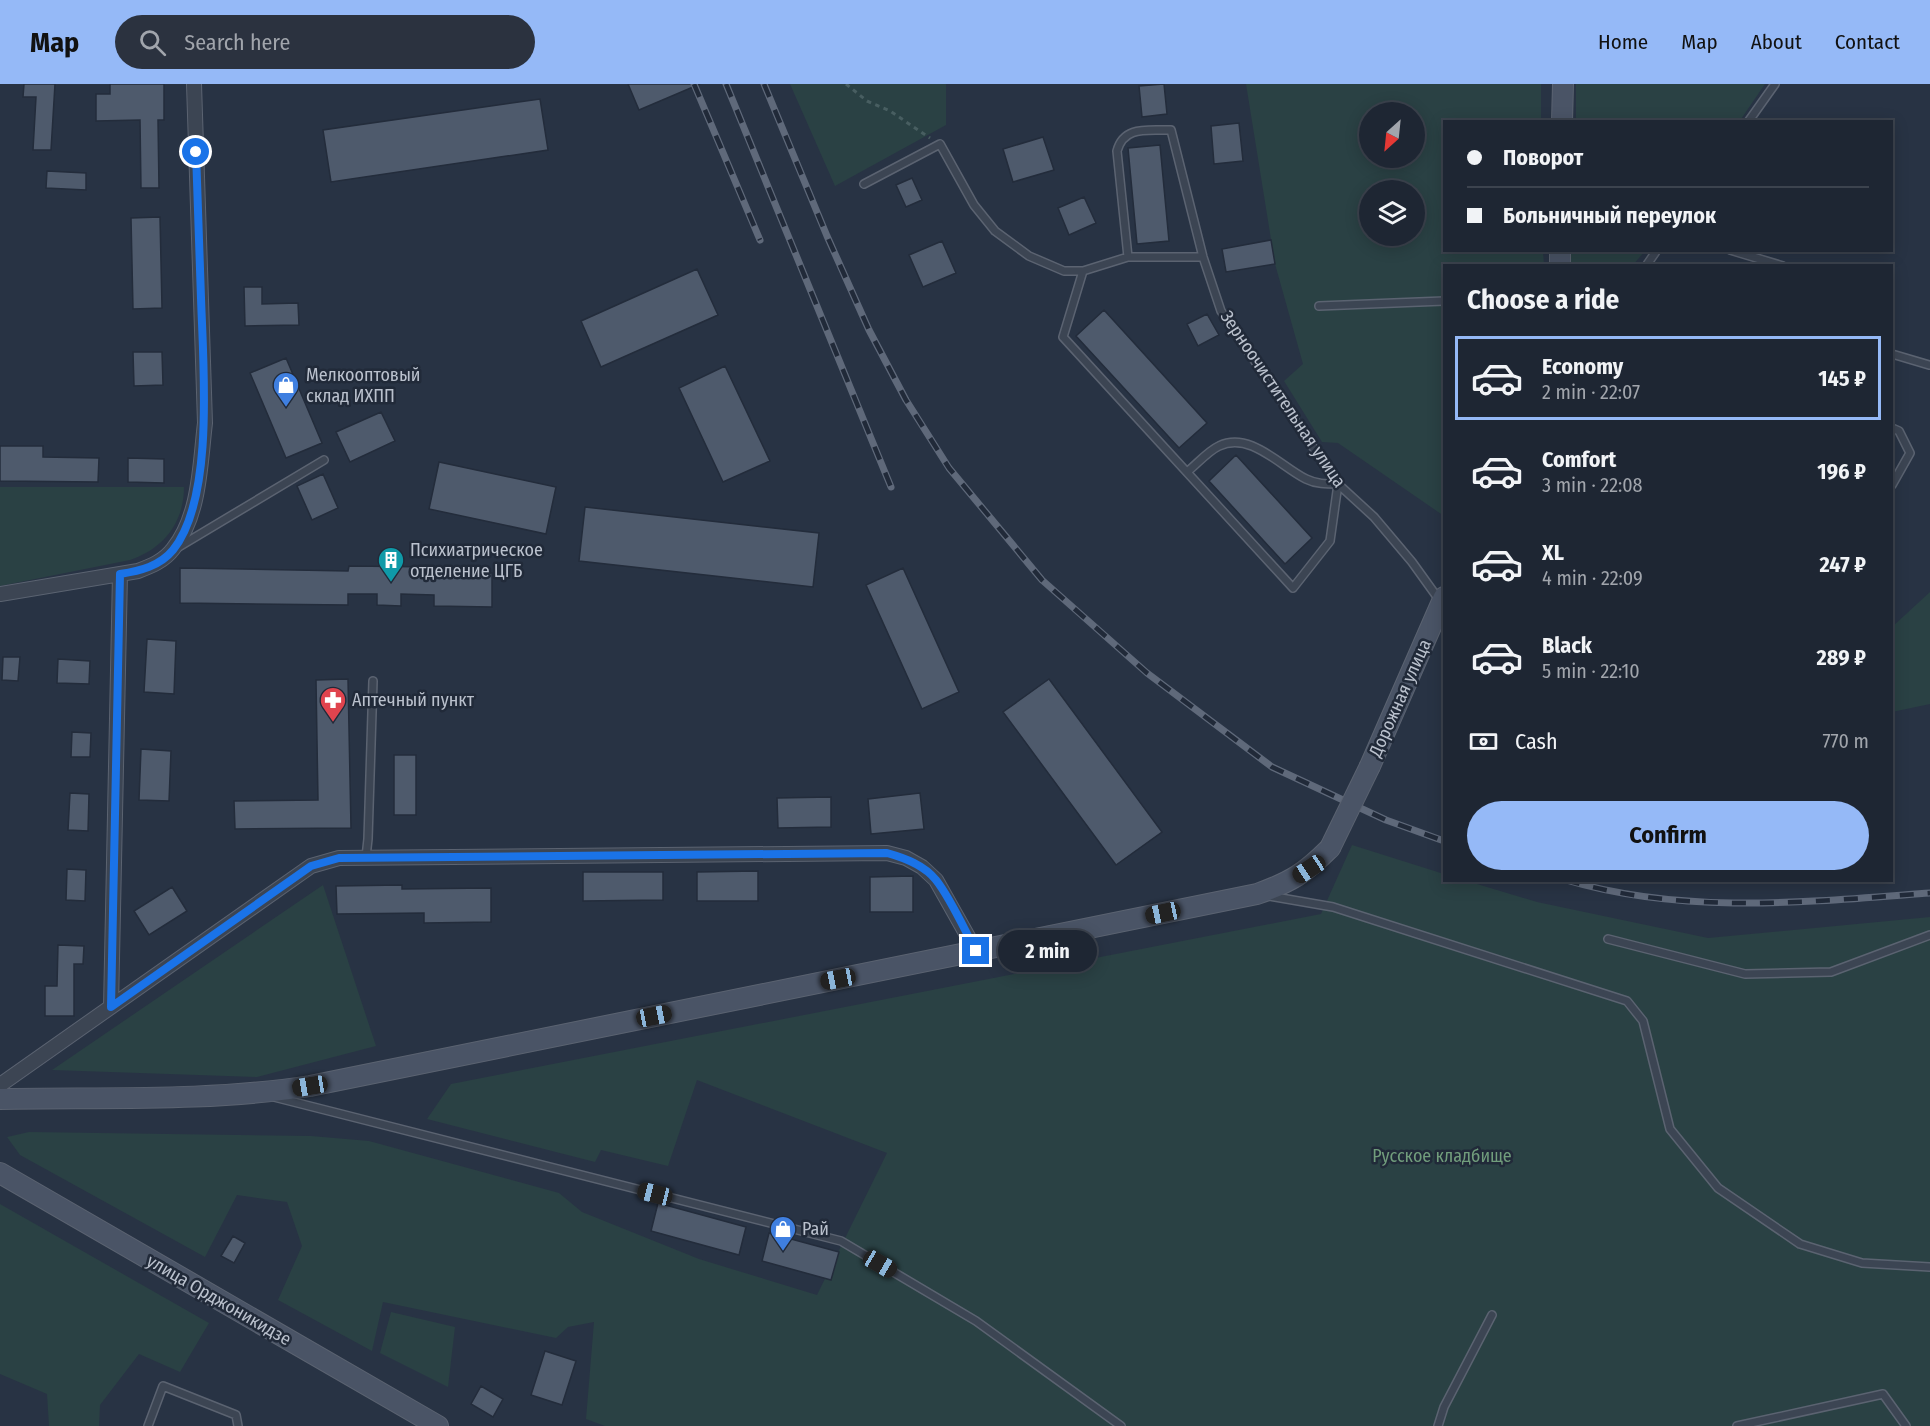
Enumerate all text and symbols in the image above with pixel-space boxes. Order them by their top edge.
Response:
search box [115,15,535,69]
text: Map [30,26,79,59]
icon: search [136,26,169,59]
text: Search here [184,29,290,56]
text: Home [1598,29,1648,55]
text: Map [1681,29,1718,55]
text: About [1751,29,1802,55]
text: Contact [1835,29,1900,55]
north arrow [1359,102,1425,168]
map controls [1359,102,1425,246]
route start [182,138,209,165]
text: Поворот [1503,144,1583,171]
button: layers [1359,180,1425,246]
text: Больничный переулок [1503,202,1716,229]
text: Choose a ride [1467,284,1619,316]
street label: Зерноочистительная улица [1216,306,1351,492]
icon: car [1470,351,1524,405]
text: Economy [1542,353,1623,380]
place label: Мелкооптовый склад ИХПП [306,364,421,407]
text: 145 ₽ [1818,365,1866,392]
shop icon: Мелкооптовый склад ИХПП [271,370,301,408]
text: 2 min · 22:07 [1542,380,1640,404]
icon: car [1470,444,1524,498]
text: Comfort [1542,446,1616,473]
text: 196 ₽ [1817,458,1866,485]
text: 3 min · 22:08 [1542,473,1643,497]
icon: car [1470,537,1524,591]
place label: Психиатрическое отделение ЦГБ [410,539,543,582]
text: XL [1542,539,1564,566]
building icon: Психиатрическое отделение ЦГБ [376,545,406,583]
text: 247 ₽ [1820,551,1866,578]
text: 4 min · 22:09 [1542,566,1643,590]
icon: car [1470,630,1524,684]
text: Black [1542,632,1592,659]
street label: Дорожная улица [1364,636,1436,761]
text: 289 ₽ [1817,644,1866,671]
text: 5 min · 22:10 [1542,659,1640,683]
pharmacy icon: Аптечный пункт [318,685,348,723]
place label: Аптечный пункт [352,689,475,711]
icon: cash [1467,725,1500,758]
text: Cash [1515,728,1558,755]
text: 770 m [1822,729,1869,753]
button: Confirm [1467,801,1869,870]
car [1289,852,1329,886]
car [1144,900,1182,926]
callout: 2 min [997,930,1096,972]
route end [962,937,989,964]
text: 2 min [1025,939,1070,963]
car [819,967,857,991]
car [635,1004,673,1028]
car [291,1074,329,1098]
park label: Русское кладбище [1372,1145,1512,1167]
car [635,1181,675,1207]
shop icon: Рай [768,1214,798,1252]
place label: Рай [802,1218,829,1240]
car [860,1247,900,1281]
street label: улица Орджоникидзе [143,1250,295,1350]

